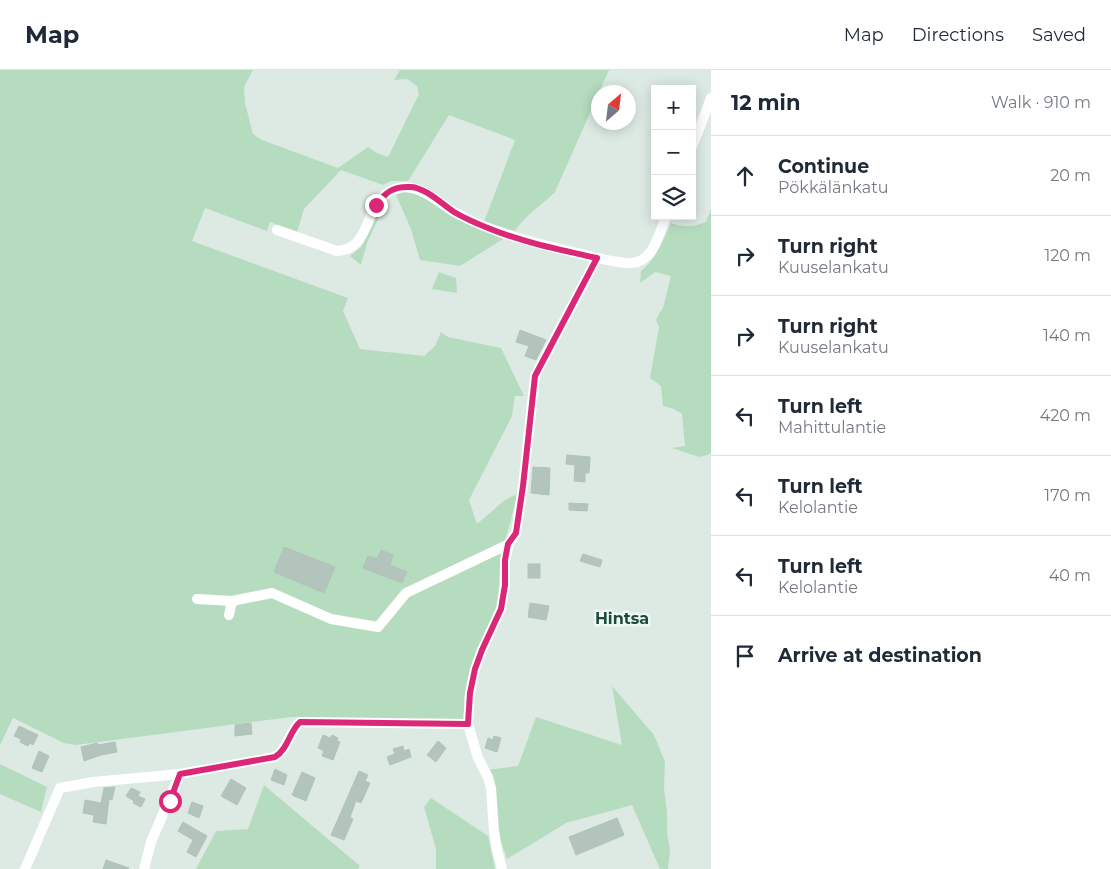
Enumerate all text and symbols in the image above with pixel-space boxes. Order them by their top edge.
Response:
text: Map [25,20,79,49]
text: Map [844,24,884,46]
text: Directions [912,24,1004,46]
text: Saved [1032,24,1086,46]
north arrow [591,85,636,130]
map controls [651,85,696,220]
button: + [651,85,696,130]
text: 12 min [731,90,800,115]
text: Walk · 910 m [991,93,1091,112]
button: − [651,130,696,175]
text: Continue [778,155,869,178]
icon: ahead [731,162,759,190]
text: 20 m [1050,166,1091,185]
button: layers [651,175,696,220]
text: Pökkälänkatu [778,178,888,197]
route end [365,194,388,217]
text: Turn right [778,235,878,258]
icon: right [731,242,759,270]
text: 120 m [1044,246,1091,265]
text: Kuuselankatu [778,258,889,277]
text: Turn right [778,315,878,338]
icon: right [731,322,759,350]
text: 140 m [1043,326,1091,345]
text: Kuuselankatu [778,338,889,357]
text: Turn left [778,395,863,418]
icon: left [731,402,759,430]
text: 420 m [1040,406,1091,425]
text: Mahittulantie [778,418,886,437]
text: Turn left [778,475,863,498]
icon: left [731,482,759,510]
text: 170 m [1044,486,1091,505]
text: Kelolantie [778,498,858,517]
text: Turn left [778,555,863,578]
icon: left [731,562,759,590]
text: 40 m [1049,566,1091,585]
text: Kelolantie [778,578,858,597]
district label: Hintsa [595,609,649,628]
icon: arrive [731,642,759,670]
text: Arrive at destination [778,644,982,667]
route start [159,790,182,813]

